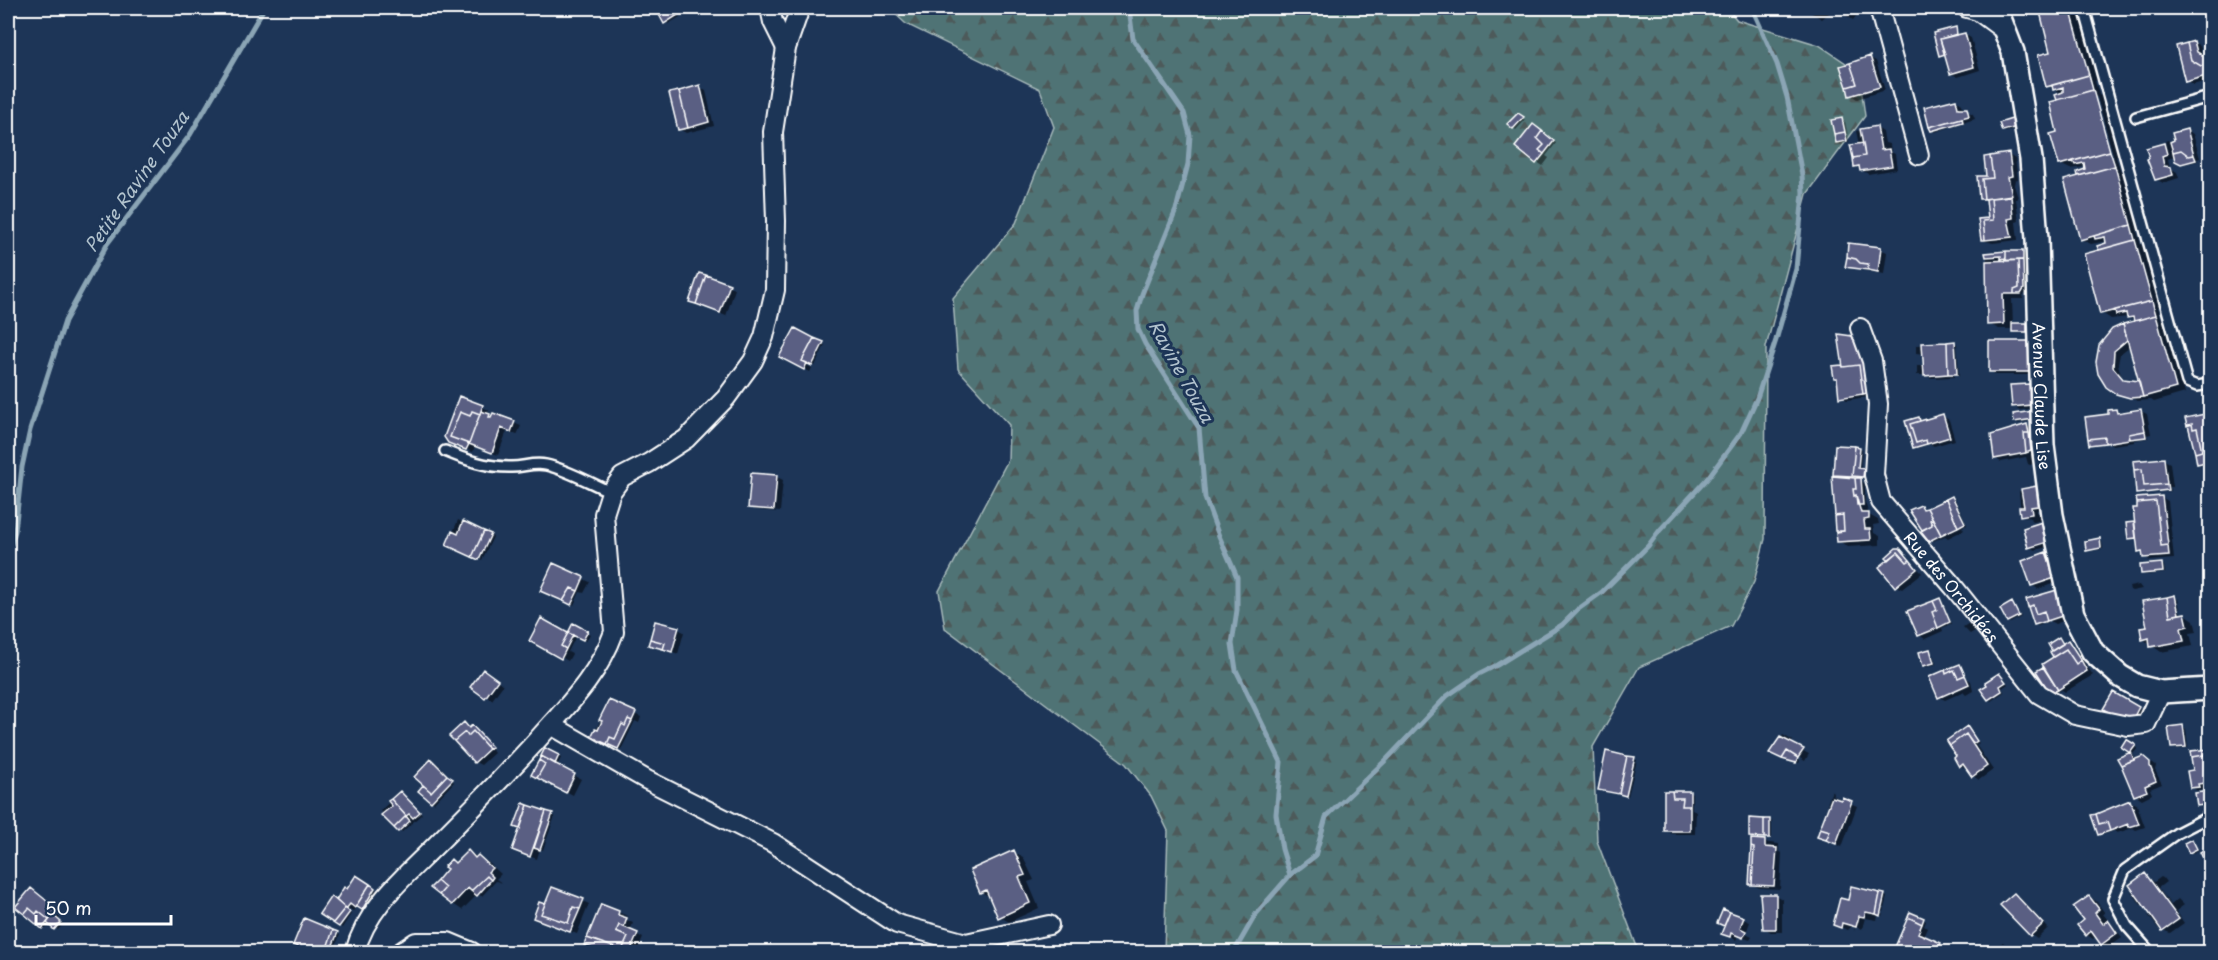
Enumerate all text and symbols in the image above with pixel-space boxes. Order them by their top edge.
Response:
water label: Petite Ravine Touza [77,104,195,257]
water label: Ravine Touza [1143,315,1222,428]
street label: Avenue Claude Lise [2027,322,2058,471]
street label: Rue des Orchidées [1899,526,2005,647]
scale bar [36,888,171,926]
text: 50 m [45,894,92,921]

